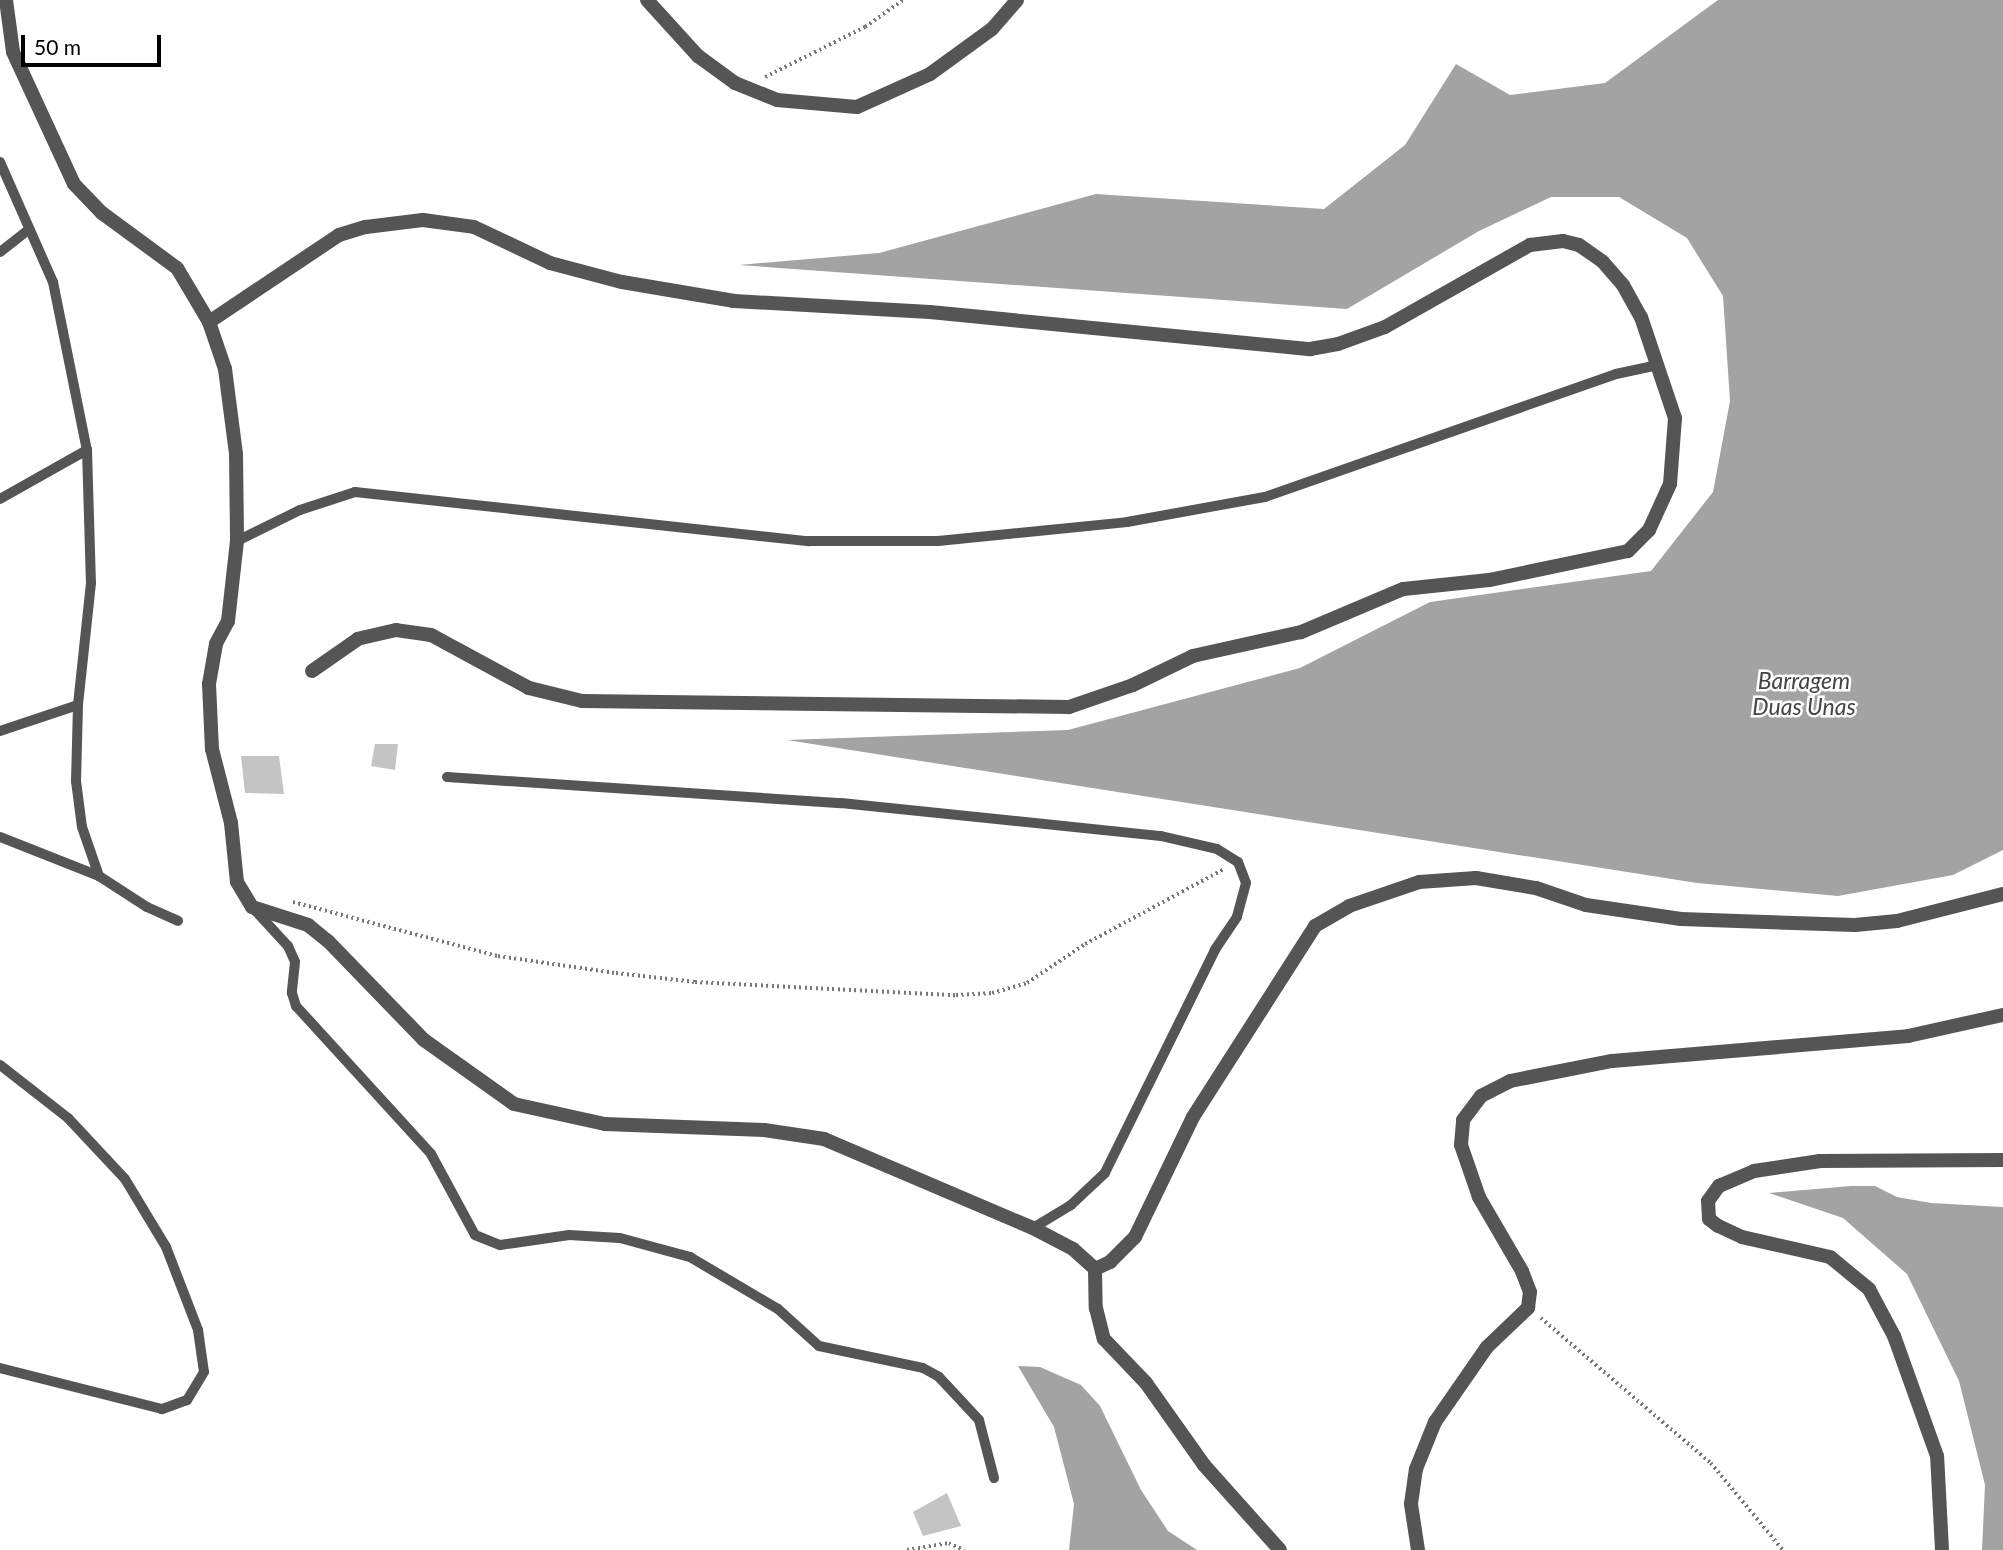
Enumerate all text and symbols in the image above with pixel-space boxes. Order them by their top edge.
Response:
scale bar [24,21,164,65]
text: 50 m [34,34,81,59]
water label: Barragem Duas Unas [1752,666,1856,720]

